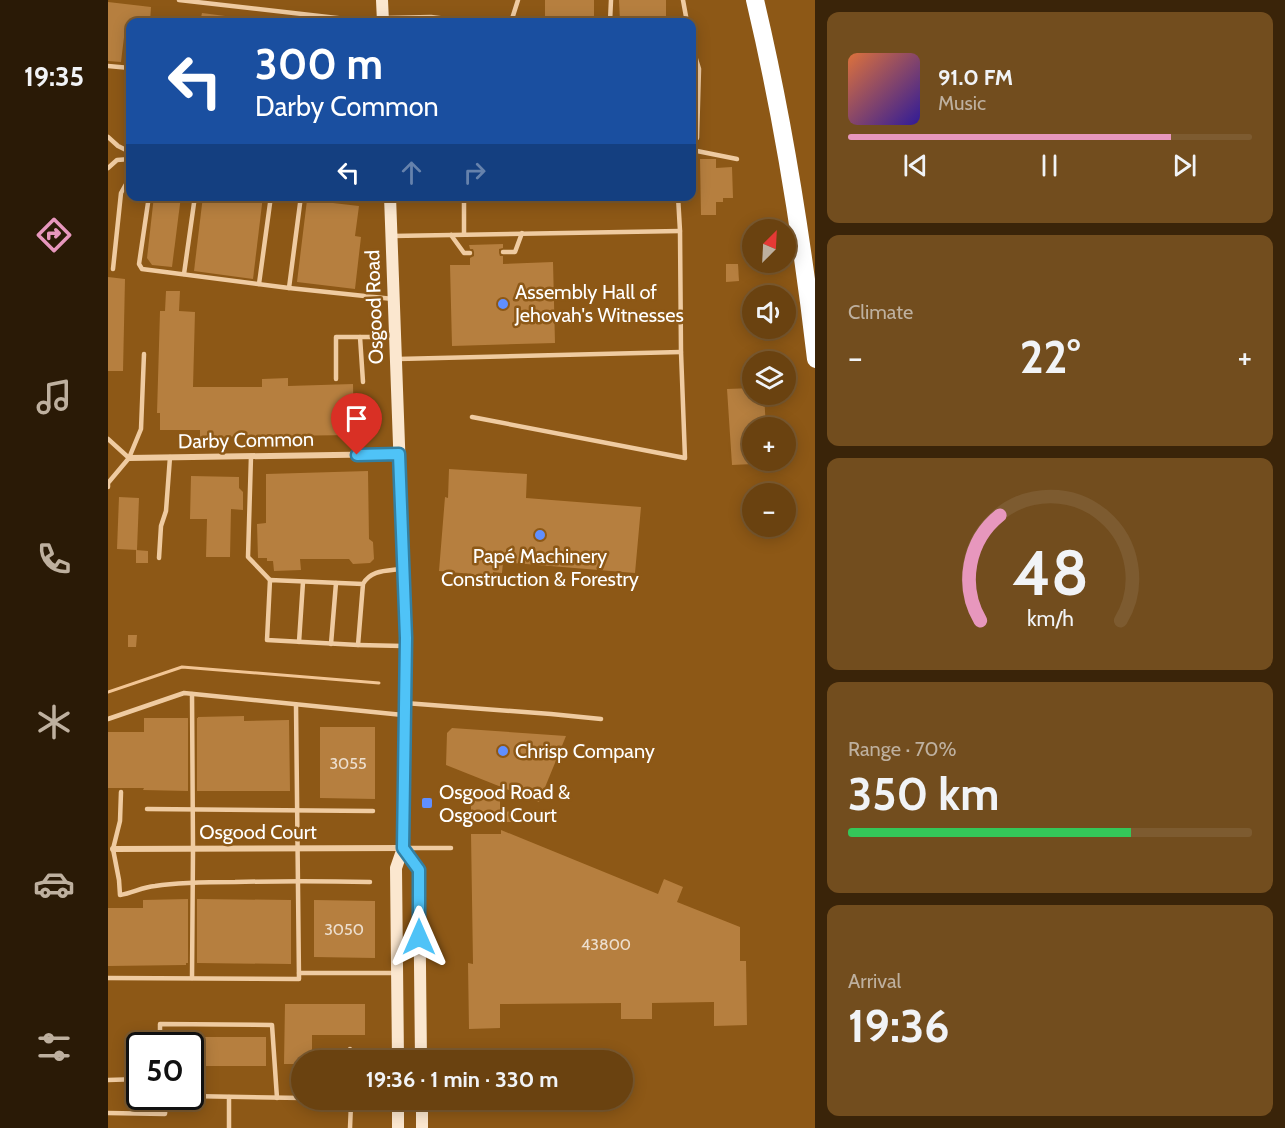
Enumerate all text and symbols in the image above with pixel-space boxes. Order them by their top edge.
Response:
text: 300 m [255,38,383,90]
icon: left [156,42,234,120]
text: 19:35 [24,60,84,93]
text: 91.0 FM [938,64,1013,91]
text: Darby Common [255,90,439,123]
text: Music [938,91,986,115]
icon: previous [899,149,932,182]
icon: pause [1033,149,1066,182]
icon: next [1168,149,1201,182]
icon: left [332,156,365,189]
icon: ahead [395,156,428,189]
icon: right [458,156,491,189]
icon: directions [33,214,75,256]
north arrow [742,219,796,273]
map controls [742,219,796,537]
street label: Osgood Road [360,249,388,365]
place label: Assembly Hall of Jehovah's Witnesses [514,280,684,327]
button: sound [742,285,796,339]
marker: Assembly Hall of Jehovah's Witnesses [496,297,510,311]
text: Climate [848,300,913,324]
text: 22° [1020,330,1080,384]
text: − [848,337,863,377]
text: + [1237,337,1252,377]
button: layers [742,351,796,405]
icon: music [33,376,75,418]
pin [331,393,382,455]
icon: arrive [340,402,373,435]
button: + [742,417,796,471]
street label: Darby Common [178,427,314,453]
button: − [742,483,796,537]
marker: Papé Machinery Construction & Forestry [533,528,547,542]
text: 48 [1012,535,1088,611]
icon: phone [33,538,75,580]
place label: Papé Machinery Construction & Forestry [441,544,639,591]
text: km/h [1027,605,1073,631]
icon: climate [33,701,75,743]
text: Range · 70% [848,737,957,761]
place label: Chrisp Company [515,739,655,763]
marker: Chrisp Company [496,744,510,758]
house number: 3055 [329,754,367,773]
text: 350 km [848,767,999,821]
place label: Osgood Road & Osgood Court [439,780,570,827]
marker: Osgood Road & Osgood Court [420,796,434,810]
street label: Osgood Court [199,820,317,844]
icon: car [33,863,75,905]
position arrow [387,905,451,969]
house number: 3050 [324,920,364,939]
house number: 43800 [581,935,631,954]
text: Arrival [848,969,901,993]
text: 19:36 [848,999,949,1053]
icon: filters [33,1026,75,1068]
speed limit sign: 50 [126,1032,204,1110]
text: 19:36 · 1 min · 330 m [366,1066,558,1093]

